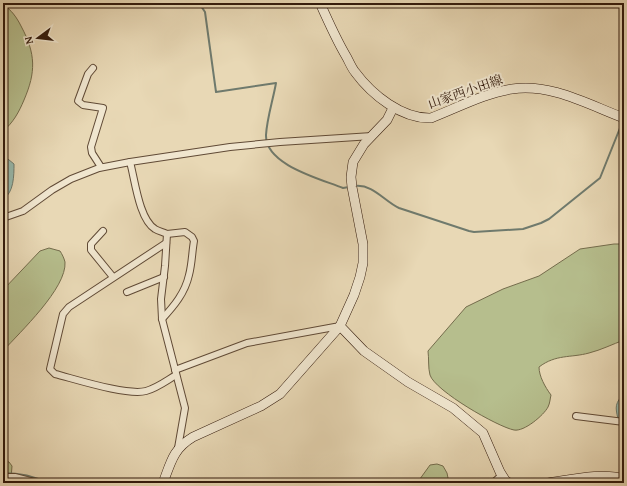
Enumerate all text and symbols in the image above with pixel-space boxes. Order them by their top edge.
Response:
north arrow [18,18,58,58]
text: N [19,34,37,46]
street label: 山家西小田線 [425,70,505,113]

